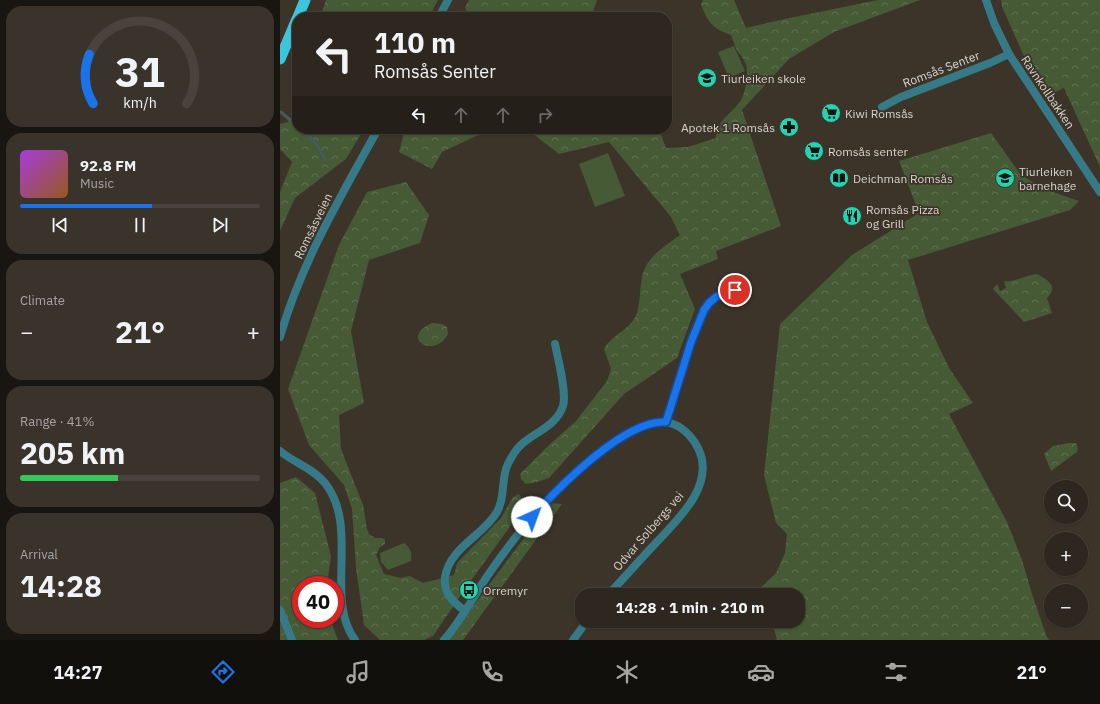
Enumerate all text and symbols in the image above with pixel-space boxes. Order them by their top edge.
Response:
text: 110 m [374,24,456,61]
icon: left [308,28,360,80]
text: 31 [115,44,165,98]
street label: Romsås Senter [900,47,982,91]
street label: Ravnkollbakken [1018,53,1078,131]
text: Romsås Senter [374,60,496,83]
school or university icon: Tiurleiken skole [696,67,718,89]
place label: Tiurleiken skole [721,71,806,86]
text: km/h [123,93,157,112]
supermarket icon: Kiwi Romsås [820,102,842,124]
icon: left [408,104,430,126]
icon: ahead [450,104,472,126]
icon: ahead [492,104,514,126]
icon: right [534,104,556,126]
place label: Kiwi Romsås [845,106,914,121]
pharmacy icon: Apotek 1 Romsås [778,116,800,138]
place label: Apotek 1 Romsås [681,120,775,135]
supermarket icon: Romsås senter [803,140,825,162]
place label: Romsås senter [828,144,909,159]
text: 92.8 FM [80,156,136,175]
place label: Tiurleiken barnehage [1019,164,1077,193]
library icon: Deichman Romsås [828,167,850,189]
school or university icon: Tiurleiken barnehage [994,167,1016,189]
place label: Deichman Romsås [853,171,953,186]
text: Music [80,175,114,192]
street label: Romsåsveien [291,191,335,261]
place label: Romsås Pizza og Grill [866,202,940,231]
restaurant icon: Romsås Pizza og Grill [841,205,863,227]
icon: previous [49,214,71,236]
icon: pause [129,214,151,236]
icon: next [209,214,231,236]
pin [718,273,752,307]
icon: arrive [724,279,746,301]
text: Climate [20,292,65,309]
text: 21° [115,312,165,351]
text: − [20,317,33,346]
text: + [247,317,260,346]
text: Range · 41% [20,413,94,430]
text: 205 km [20,433,125,472]
map controls [1044,480,1088,628]
button: search [1044,480,1088,524]
street label: Odvar Solbergs vei [610,488,686,574]
position arrow [511,496,553,538]
button: + [1044,532,1088,576]
text: Arrival [20,546,58,563]
text: 14:28 [20,566,102,605]
speed limit sign: 40 [292,576,344,628]
bus stop icon: Orremyr [458,579,480,601]
place label: Orremyr [483,583,528,598]
button: − [1044,584,1088,628]
text: 14:28 · 1 min · 210 m [616,598,764,617]
icon: directions [209,658,237,686]
icon: music [344,658,372,686]
icon: phone [478,658,506,686]
icon: climate [613,658,641,686]
icon: car [747,658,775,686]
icon: filters [882,658,910,686]
text: 14:27 [53,661,102,684]
text: 21° [1017,661,1047,684]

